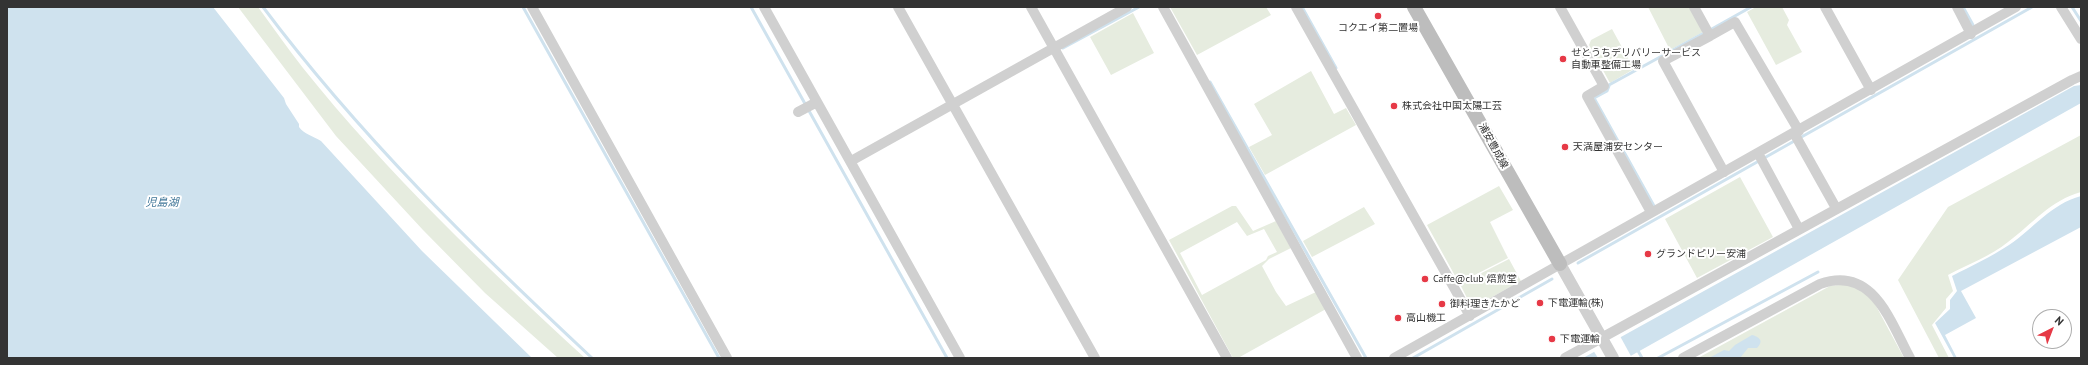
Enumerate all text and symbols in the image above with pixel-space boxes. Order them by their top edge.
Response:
marker: コクエイ第二置場 [1373,11,1383,21]
place label: コクエイ第二置場 [1338,22,1418,34]
place label: せとうちデリバリーサービス 自動車整備工場 [1571,47,1701,70]
marker: せとうちデリバリーサービス 自動車整備工場 [1558,54,1568,64]
place label: 株式会社中国太陽工芸 [1402,100,1502,112]
marker: 株式会社中国太陽工芸 [1389,101,1399,111]
street label: 浦安豊成線 [1476,121,1510,171]
place label: 天満屋浦安センター [1573,141,1663,153]
marker: 天満屋浦安センター [1560,142,1570,152]
water label: 児島湖 [146,196,178,210]
place label: グランドピリー安浦 [1656,248,1746,260]
marker: グランドピリー安浦 [1643,249,1653,259]
place label: Caffe@club 焙煎堂 [1433,273,1516,285]
marker: Caffe@club 焙煎堂 [1420,274,1430,284]
place label: 下電運輸(株) [1548,297,1604,309]
place label: 御料理きたかど [1450,298,1520,310]
marker: 下電運輸(株) [1535,298,1545,308]
marker: 御料理きたかど [1437,299,1447,309]
north arrow [2032,309,2072,349]
place label: 高山機工 [1406,312,1446,324]
marker: 高山機工 [1393,313,1403,323]
text: N [2052,313,2067,328]
place label: 下電運輸 [1560,333,1600,345]
marker: 下電運輸 [1547,334,1557,344]

